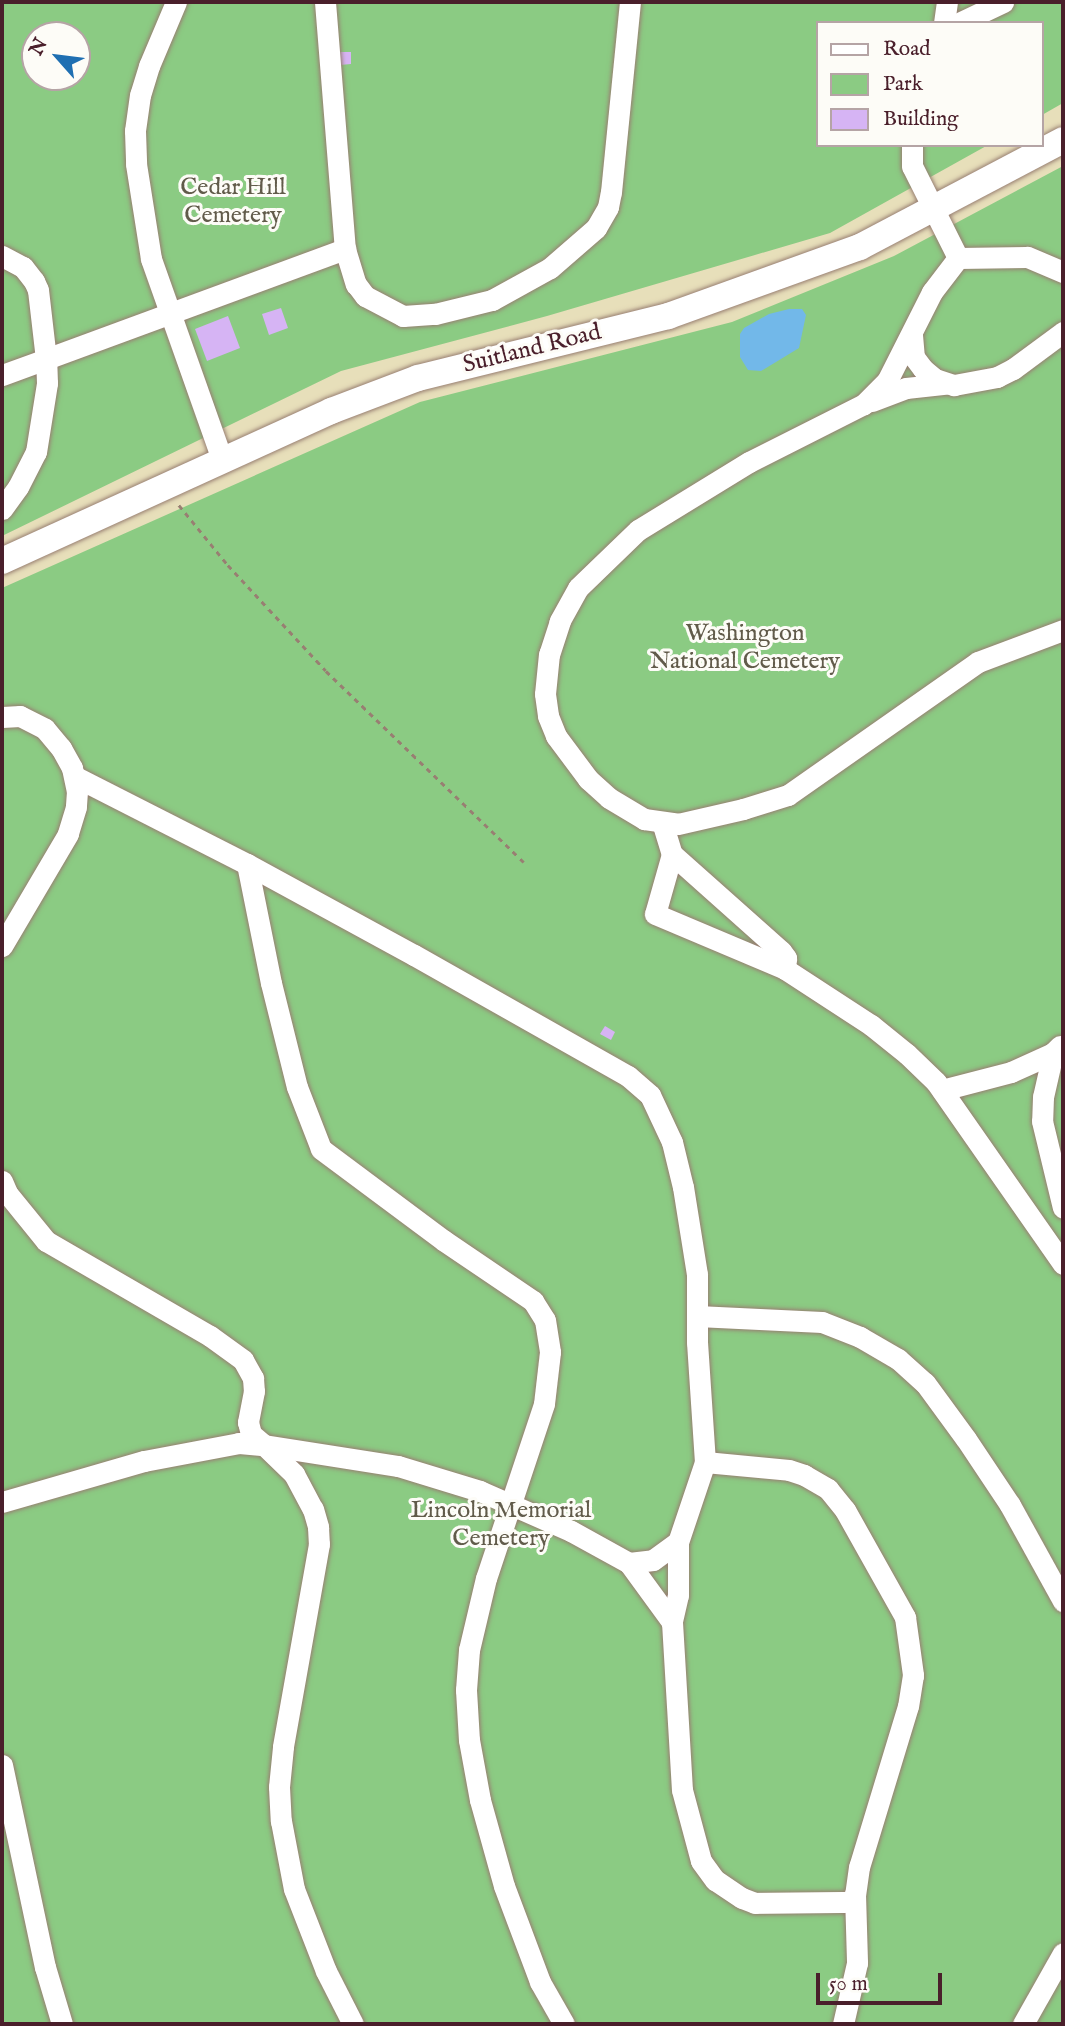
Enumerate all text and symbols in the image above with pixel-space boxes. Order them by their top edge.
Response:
north arrow [21,21,91,91]
legend [816,21,1044,147]
text: N [25,34,54,60]
text: Road [883,36,930,63]
text: Park [883,71,923,98]
text: Building [883,106,958,133]
park label: Cedar Hill Cemetery [180,174,286,230]
street label: Suitland Road [460,318,604,380]
park label: Washington National Cemetery [650,620,840,676]
park label: Lincoln Memorial Cemetery [411,1497,591,1553]
scale bar [820,1960,946,2004]
text: 50 m [829,1971,868,1998]

